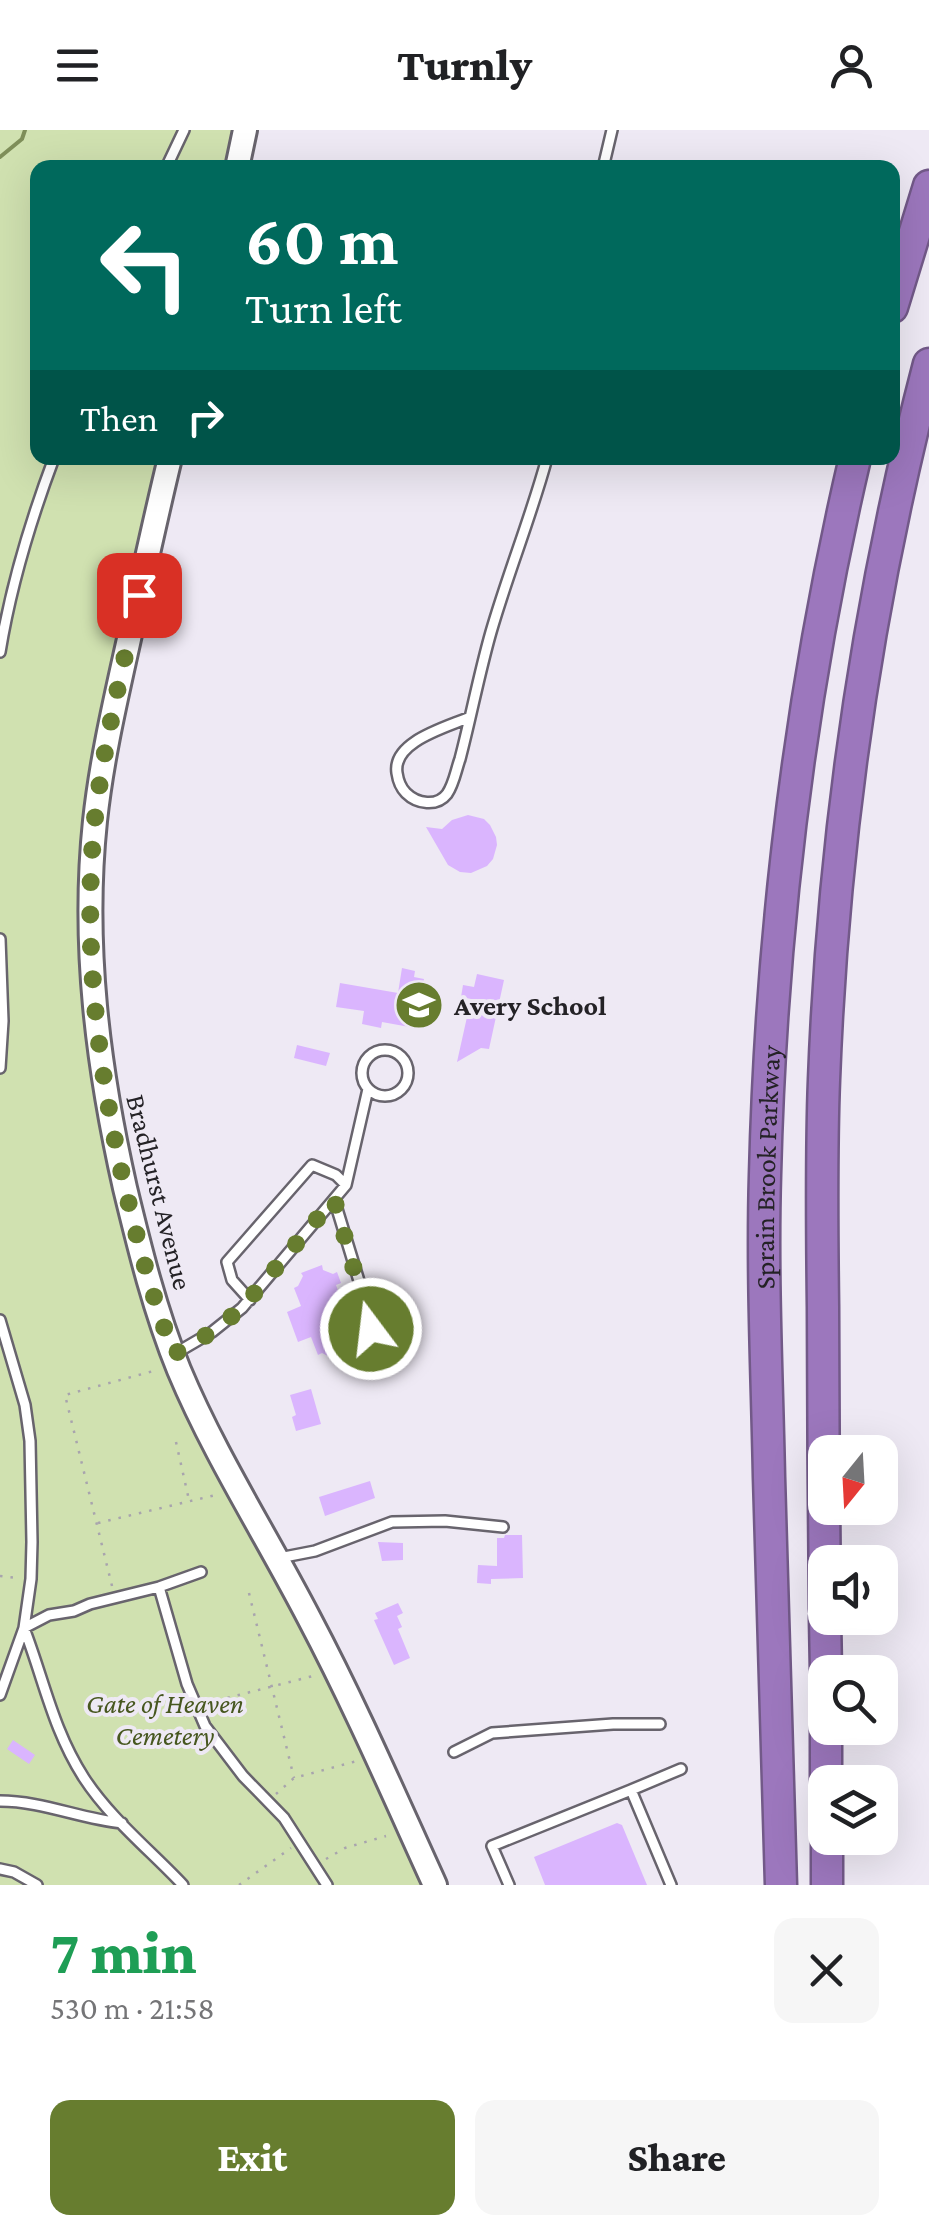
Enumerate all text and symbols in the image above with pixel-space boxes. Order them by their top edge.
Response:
icon: menu [50,38,105,93]
icon: person [824,38,879,93]
text: Turnly [397,40,532,90]
icon: left [80,200,210,330]
text: 60 m [245,201,398,279]
text: Turn left [245,283,402,333]
icon: right [178,390,233,445]
text: Then [80,397,158,439]
pin [97,553,182,638]
icon: arrive [112,568,167,623]
school or university icon: Avery School [393,979,445,1031]
place label: Avery School [453,990,606,1021]
street label: Sprain Brook Parkway [749,1043,787,1290]
street label: Bradhurst Avenue [120,1091,199,1293]
position arrow [319,1277,423,1381]
north arrow [808,1435,898,1525]
map controls [808,1435,898,1855]
button: sound [808,1545,898,1635]
button: search [808,1655,898,1745]
park label: Gate of Heaven Cemetery [86,1688,244,1751]
button: layers [808,1765,898,1855]
button: close [774,1918,879,2023]
text: 7 min [50,1919,196,1986]
text: 530 m · 21:58 [50,1990,215,2026]
button: Exit [50,2100,455,2215]
button: Share [475,2100,879,2215]

